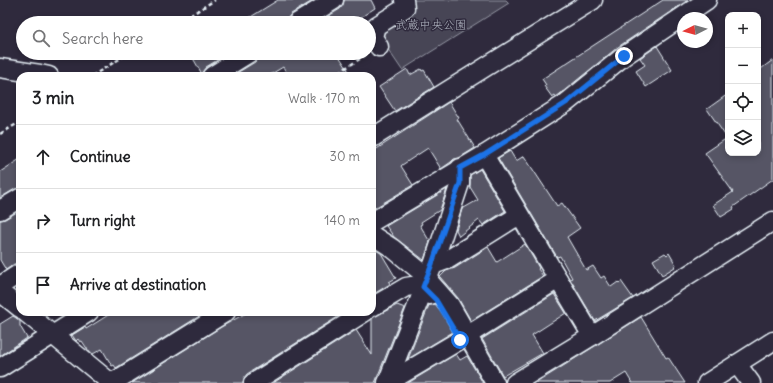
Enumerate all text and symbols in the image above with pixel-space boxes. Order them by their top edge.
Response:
north arrow [677,12,713,48]
map controls [725,12,761,156]
button: + [725,12,761,48]
search box [16,16,376,60]
park label: 武蔵中央公園 [395,17,467,32]
icon: search [30,27,52,49]
text: Search here [62,29,143,48]
route end [615,47,633,65]
button: − [725,48,761,84]
button: locate [725,84,761,120]
text: 3 min [32,87,74,109]
text: Walk · 170 m [288,90,360,107]
button: layers [725,120,761,156]
icon: ahead [32,146,54,168]
text: Continue [70,147,131,166]
text: 30 m [330,148,360,165]
icon: right [32,210,54,232]
text: Turn right [70,211,135,230]
text: 140 m [324,212,360,229]
icon: arrive [32,274,54,296]
text: Arrive at destination [70,275,206,294]
route start [451,331,469,349]

